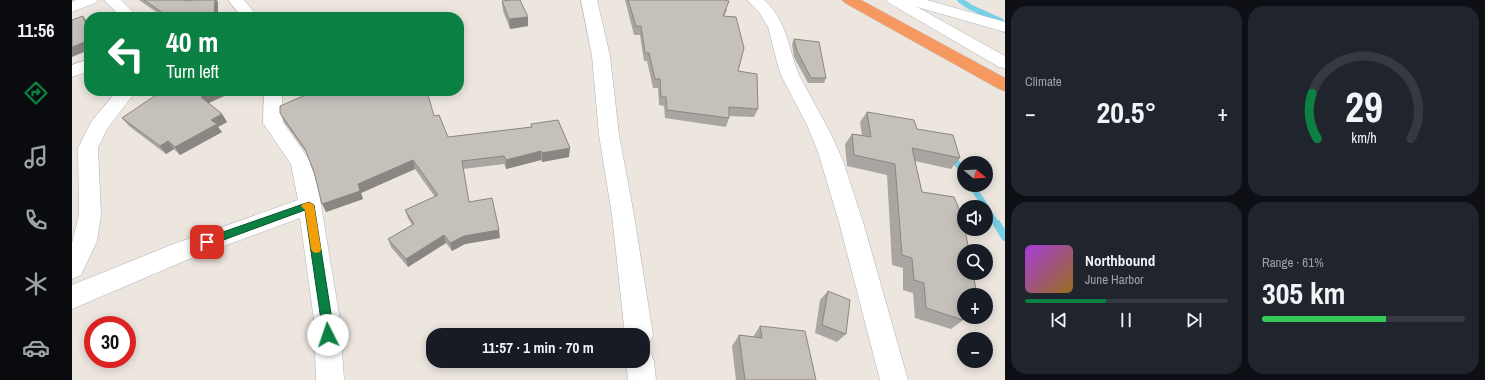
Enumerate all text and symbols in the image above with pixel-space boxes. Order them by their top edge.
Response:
text: 11:56 [18,18,54,43]
text: 40 m [166,23,218,61]
icon: left [100,28,152,80]
text: Turn left [166,59,219,84]
text: Climate [1025,73,1062,90]
icon: directions [22,79,50,107]
text: 29 [1345,79,1382,135]
text: 20.5° [1097,92,1156,132]
text: − [1025,98,1036,128]
text: + [1217,98,1228,128]
text: km/h [1351,128,1376,147]
icon: music [22,143,50,171]
north arrow [957,156,993,192]
map controls [957,156,993,368]
button: sound [957,200,993,236]
icon: phone [22,206,50,234]
pin [190,225,224,259]
icon: arrive [196,231,218,253]
button: search [957,244,993,280]
text: Northbound [1085,250,1155,271]
text: Range · 61% [1262,254,1324,271]
icon: climate [22,270,50,298]
text: June Harbor [1085,271,1144,288]
text: 305 km [1262,273,1345,313]
button: + [957,288,993,324]
icon: previous [1048,309,1070,331]
icon: pause [1115,309,1137,331]
icon: next [1183,309,1205,331]
position arrow [307,314,349,356]
speed limit sign: 30 [84,316,136,368]
button: − [957,332,993,368]
icon: car [22,334,50,362]
text: 11:57 · 1 min · 70 m [482,337,594,358]

